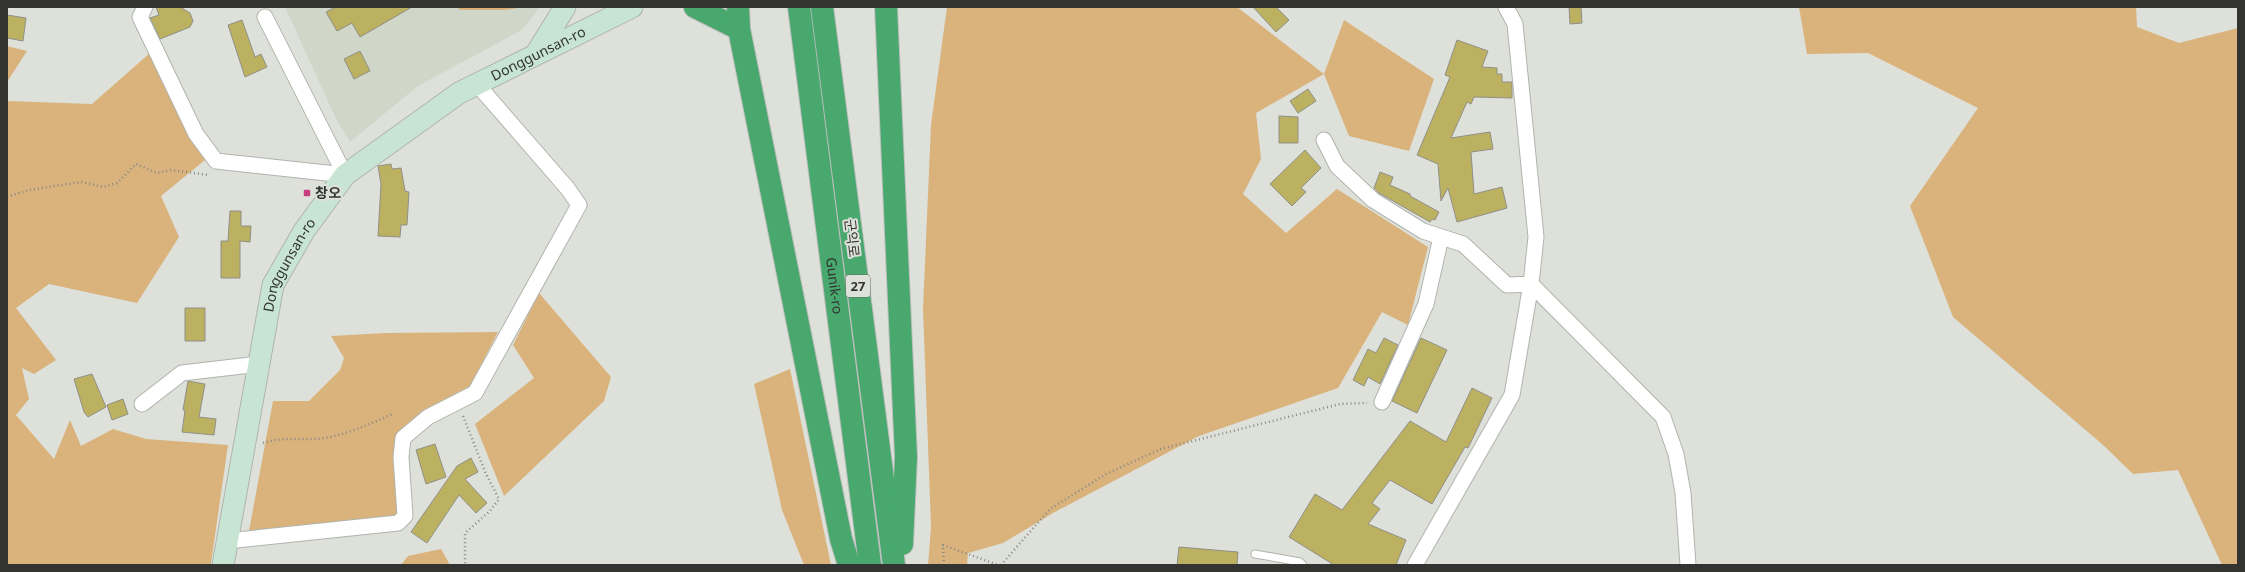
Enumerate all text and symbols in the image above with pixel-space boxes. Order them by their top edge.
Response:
street label: Donggunsan-ro [487,22,589,85]
place label: 창오 [315,183,341,202]
marker: 창오 [302,188,312,198]
street label: Donggunsan-ro [258,214,320,313]
street label: 군익로 [841,218,864,258]
street label: Gunik-ro [822,256,848,315]
road number: 27 [846,275,870,297]

